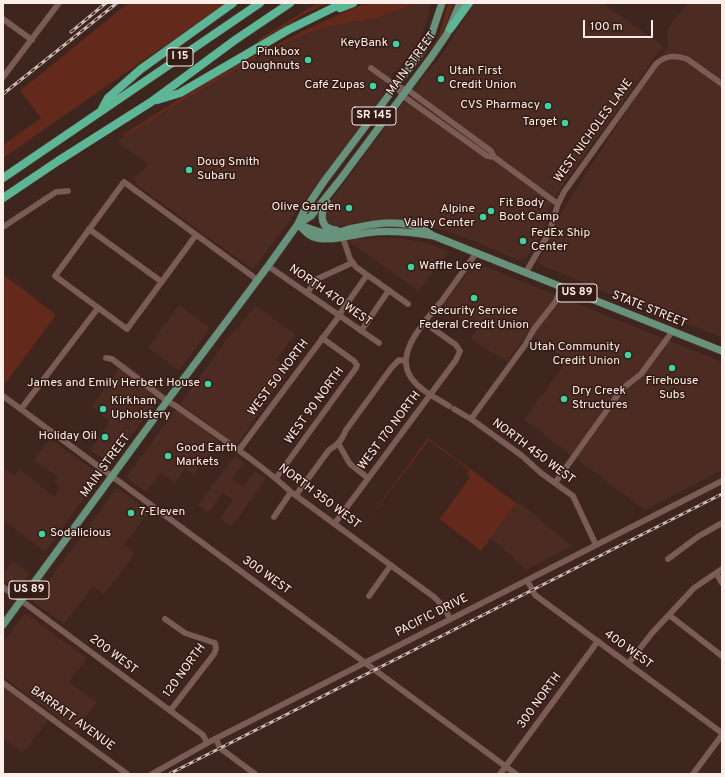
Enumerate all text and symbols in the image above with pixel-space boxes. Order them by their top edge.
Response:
scale bar [585,12,655,38]
text: 100 m [590,19,623,35]
street label: MAIN STREET [384,29,440,99]
place label: KeyBank [340,37,388,51]
marker: KeyBank [391,39,401,49]
place label: Pinkbox Doughnuts [241,46,300,74]
road number: I 15 [167,48,193,66]
marker: Pinkbox Doughnuts [303,55,313,65]
place label: Utah First Credit Union [449,65,516,93]
marker: Utah First Credit Union [436,74,446,84]
street label: WEST NICHOLES LANE [552,76,636,186]
place label: Café Zupas [304,79,365,93]
marker: Café Zupas [368,81,378,91]
place label: CVS Pharmacy [460,99,540,113]
marker: CVS Pharmacy [543,101,553,111]
road number: SR 145 [352,107,396,125]
place label: Target [522,116,557,130]
marker: Target [560,118,570,128]
place label: Doug Smith Subaru [197,156,259,184]
marker: Doug Smith Subaru [184,165,194,175]
place label: Fit Body Boot Camp [499,197,559,225]
place label: Olive Garden [272,201,341,215]
marker: Olive Garden [344,203,354,213]
place label: Alpine Valley Center [403,203,475,231]
marker: Fit Body Boot Camp [486,206,496,216]
marker: Alpine Valley Center [478,212,488,222]
place label: FedEx Ship Center [531,227,590,255]
marker: FedEx Ship Center [518,236,528,246]
place label: Waffle Love [419,260,481,274]
street label: NORTH 470 WEST [286,262,374,330]
marker: Waffle Love [406,262,416,272]
road number: US 89 [557,284,597,302]
street label: STATE STREET [609,288,689,332]
marker: Security Service Federal Credit Union [469,293,479,303]
place label: Security Service Federal Credit Union [419,305,529,333]
street label: WEST 50 NORTH [246,337,312,419]
place label: Utah Community Credit Union [529,341,620,369]
marker: Utah Community Credit Union [623,350,633,360]
marker: Firehouse Subs [667,363,677,373]
street label: WEST 90 NORTH [282,365,348,447]
place label: Firehouse Subs [646,375,698,403]
place label: James and Emily Herbert House [27,377,200,391]
marker: James and Emily Herbert House [203,379,213,389]
place label: Dry Creek Structures [572,385,628,413]
street label: WEST 170 NORTH [356,389,424,473]
marker: Dry Creek Structures [559,394,569,404]
place label: Kirkham Upholstery [111,395,170,423]
marker: Kirkham Upholstery [98,404,108,414]
street label: NORTH 450 WEST [489,416,577,488]
place label: Holiday Oil [39,430,97,444]
street label: MAIN STREET [78,431,134,501]
marker: Holiday Oil [100,432,110,442]
place label: Good Earth Markets [176,442,237,470]
marker: Good Earth Markets [163,451,173,461]
street label: NORTH 350 WEST [275,461,363,533]
place label: 7-Eleven [139,506,185,520]
marker: 7-Eleven [126,508,136,518]
place label: Sodalicious [50,527,111,541]
marker: Sodalicious [37,529,47,539]
street label: 300 WEST [239,554,293,598]
road number: US 89 [9,581,49,599]
street label: PACIFIC DRIVE [393,591,471,641]
street label: 400 WEST [601,628,655,672]
street label: 200 WEST [86,632,140,678]
street label: 120 NORTH [161,641,209,701]
street label: 300 NORTH [515,670,565,732]
street label: BARRATT AVENUE [27,684,117,754]

